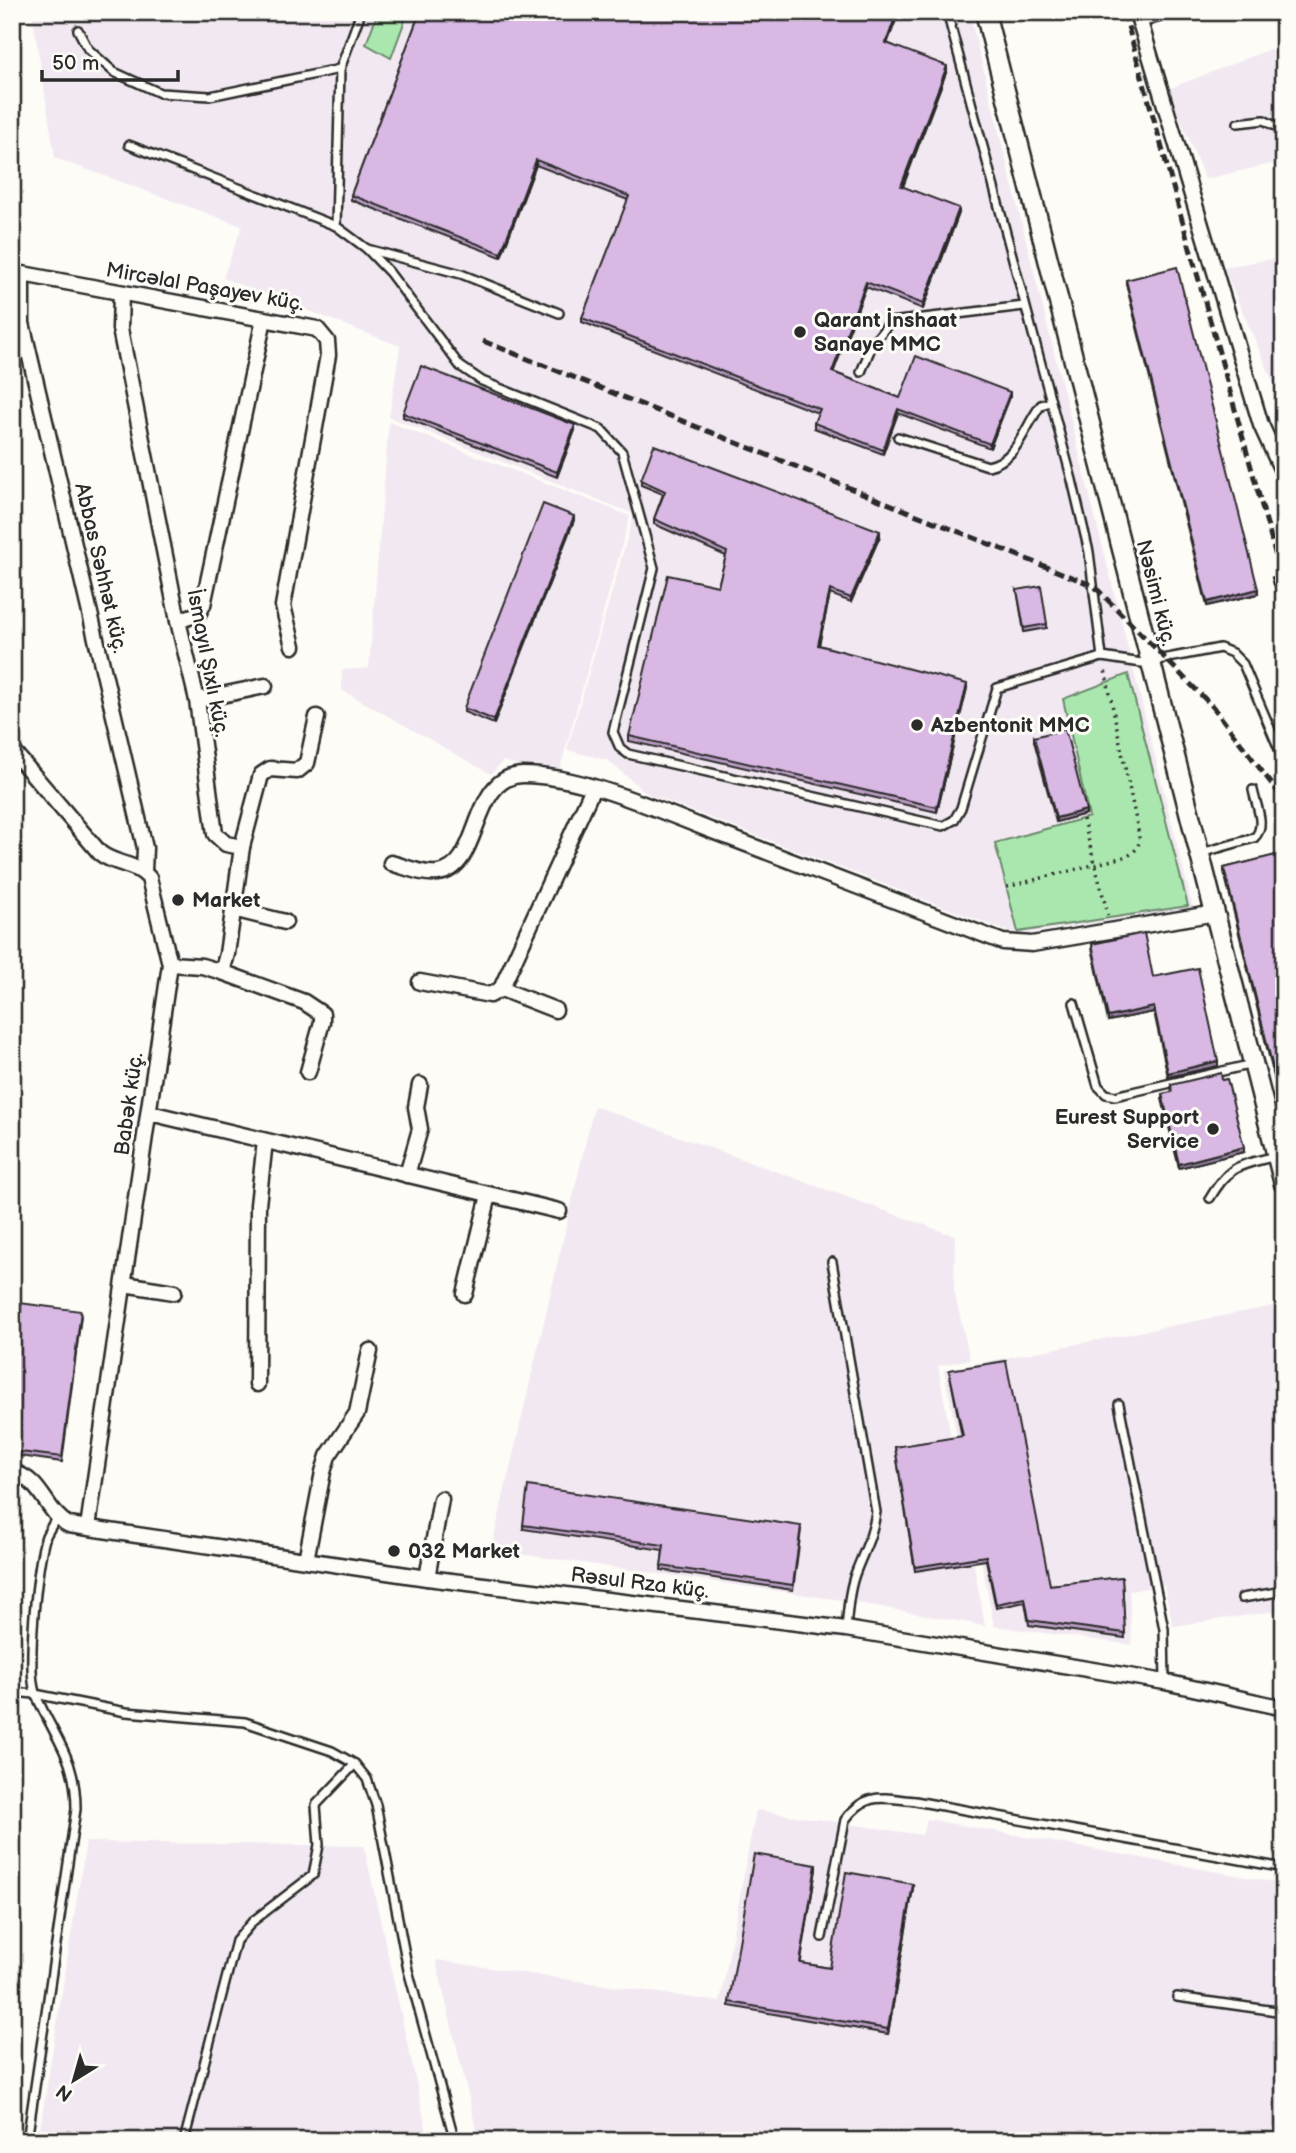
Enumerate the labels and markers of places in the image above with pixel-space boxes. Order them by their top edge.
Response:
place label: Qarant İnshaat Sanaye MMC [814,307,957,357]
marker: Qarant İnshaat Sanaye MMC [792,324,808,340]
place label: Azbentonit MMC [930,713,1090,738]
marker: Azbentonit MMC [909,717,925,733]
place label: Market [192,888,260,913]
marker: Market [170,892,186,908]
place label: Eurest Support Service [1055,1105,1199,1154]
marker: Eurest Support Service [1205,1121,1221,1137]
place label: 032 Market [408,1539,520,1564]
marker: 032 Market [386,1543,402,1559]

